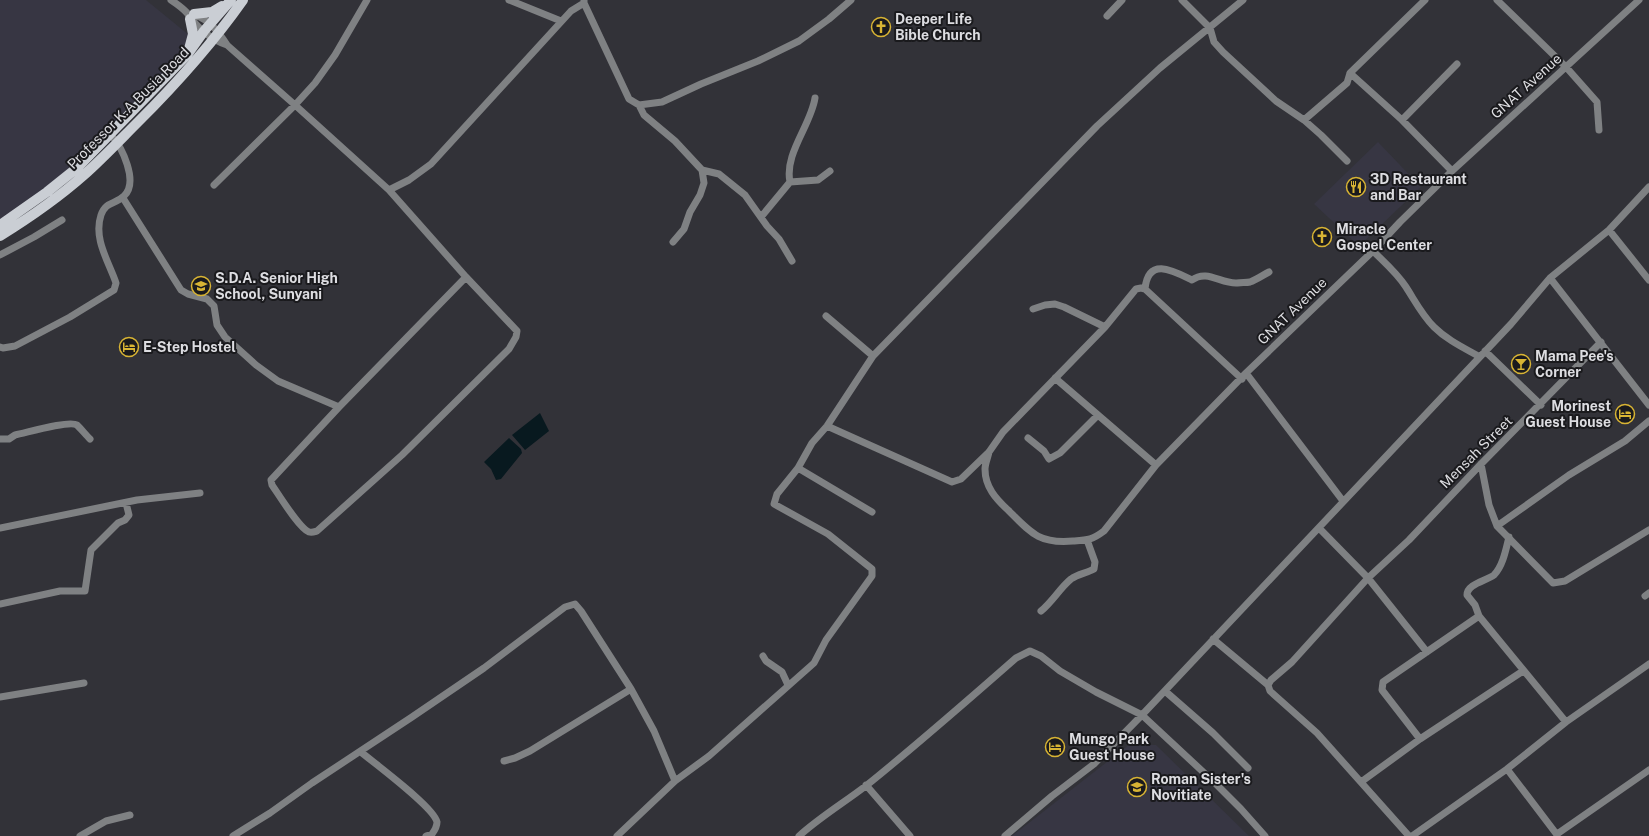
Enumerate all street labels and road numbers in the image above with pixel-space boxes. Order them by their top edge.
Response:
street label: Professor K.A Busia Road [64,44,192,172]
street label: GNAT Avenue [1487,50,1565,122]
street label: GNAT Avenue [1254,274,1330,348]
street label: Mensah Street [1437,413,1515,491]

